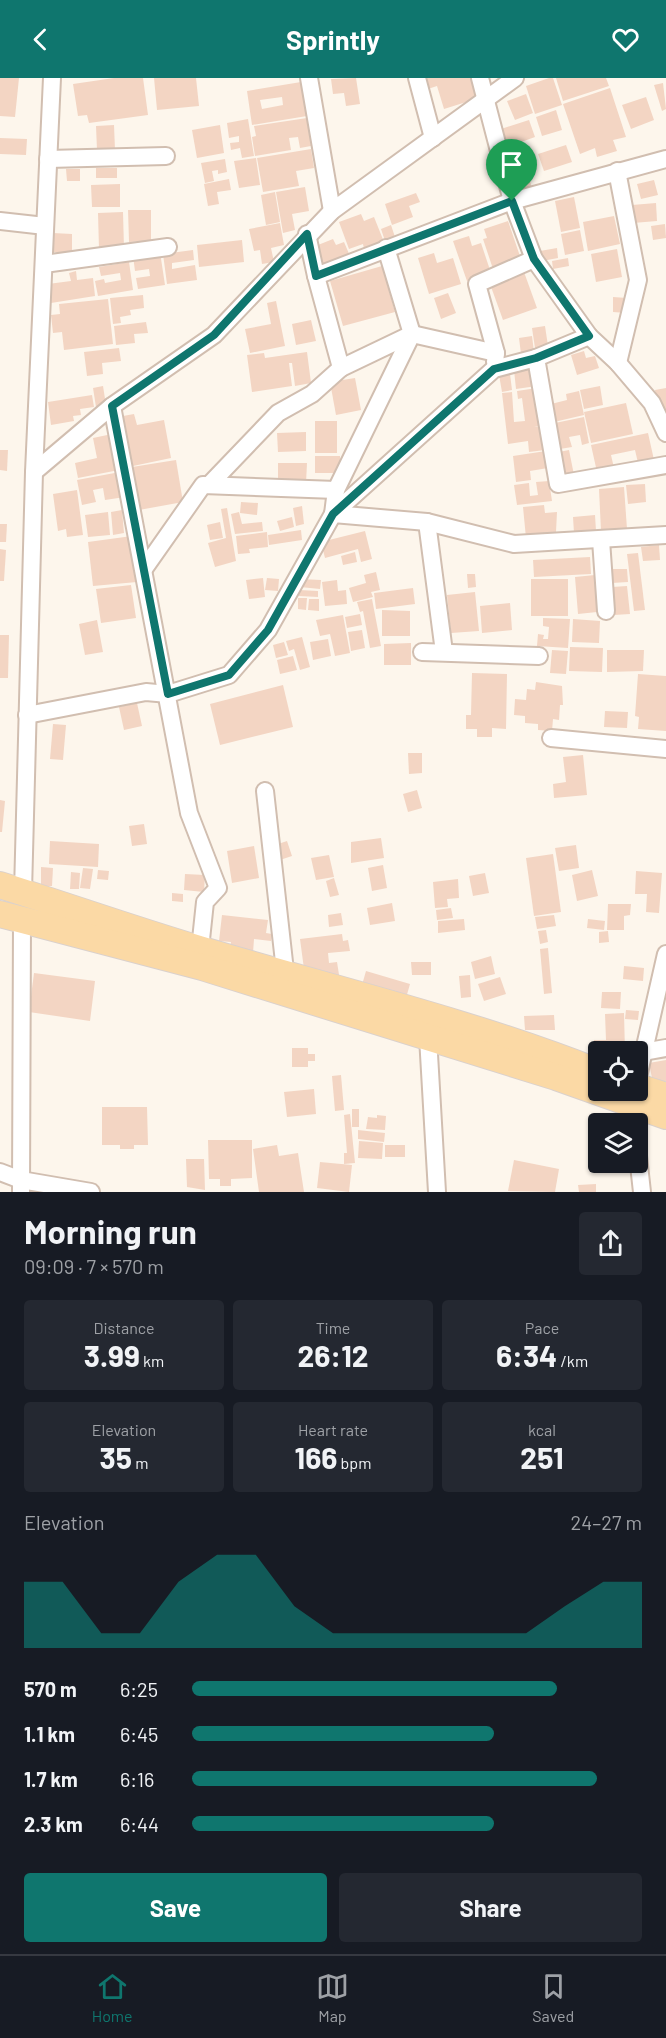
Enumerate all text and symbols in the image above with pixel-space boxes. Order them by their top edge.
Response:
icon: back [24,23,57,56]
text: Sprintly [286,23,380,55]
icon: heart [609,23,642,56]
pin [486,139,537,201]
icon: arrive [495,148,528,181]
map controls [588,1041,648,1173]
button: locate [588,1041,648,1101]
button: layers [588,1113,648,1173]
text: Morning run [24,1211,197,1251]
button: share [579,1212,642,1275]
text: 09:09 · 7 × 570 m [24,1254,164,1278]
text: Distance [94,1318,154,1337]
text: Time [316,1318,350,1337]
text: Pace [525,1318,559,1337]
text: 3.99 [84,1337,140,1373]
text: 26:12 [297,1337,369,1373]
text: 6:34 [496,1337,557,1373]
text: km [140,1351,164,1370]
text: /km [557,1351,588,1370]
text: Elevation [92,1420,156,1439]
text: Heart rate [298,1420,368,1439]
text: kcal [528,1420,556,1439]
text: 35 [100,1439,132,1475]
text: 166 [295,1439,337,1475]
text: 251 [520,1439,564,1475]
text: m [132,1453,148,1472]
text: bpm [337,1453,371,1472]
text: Elevation [24,1510,105,1534]
text: 24–27 m [571,1510,642,1534]
text: 570 m [24,1677,77,1701]
text: 6:25 [120,1677,158,1701]
text: 1.1 km [24,1722,75,1746]
text: 6:45 [120,1722,158,1746]
text: 1.7 km [24,1767,78,1791]
text: 6:16 [120,1767,154,1791]
text: 2.3 km [24,1812,83,1836]
text: 6:44 [120,1812,159,1836]
button: Save [24,1873,327,1942]
button: Share [339,1873,642,1942]
tab: Home [92,1970,133,2025]
tab: Map [316,1970,349,2025]
tab: Saved [532,1970,574,2025]

